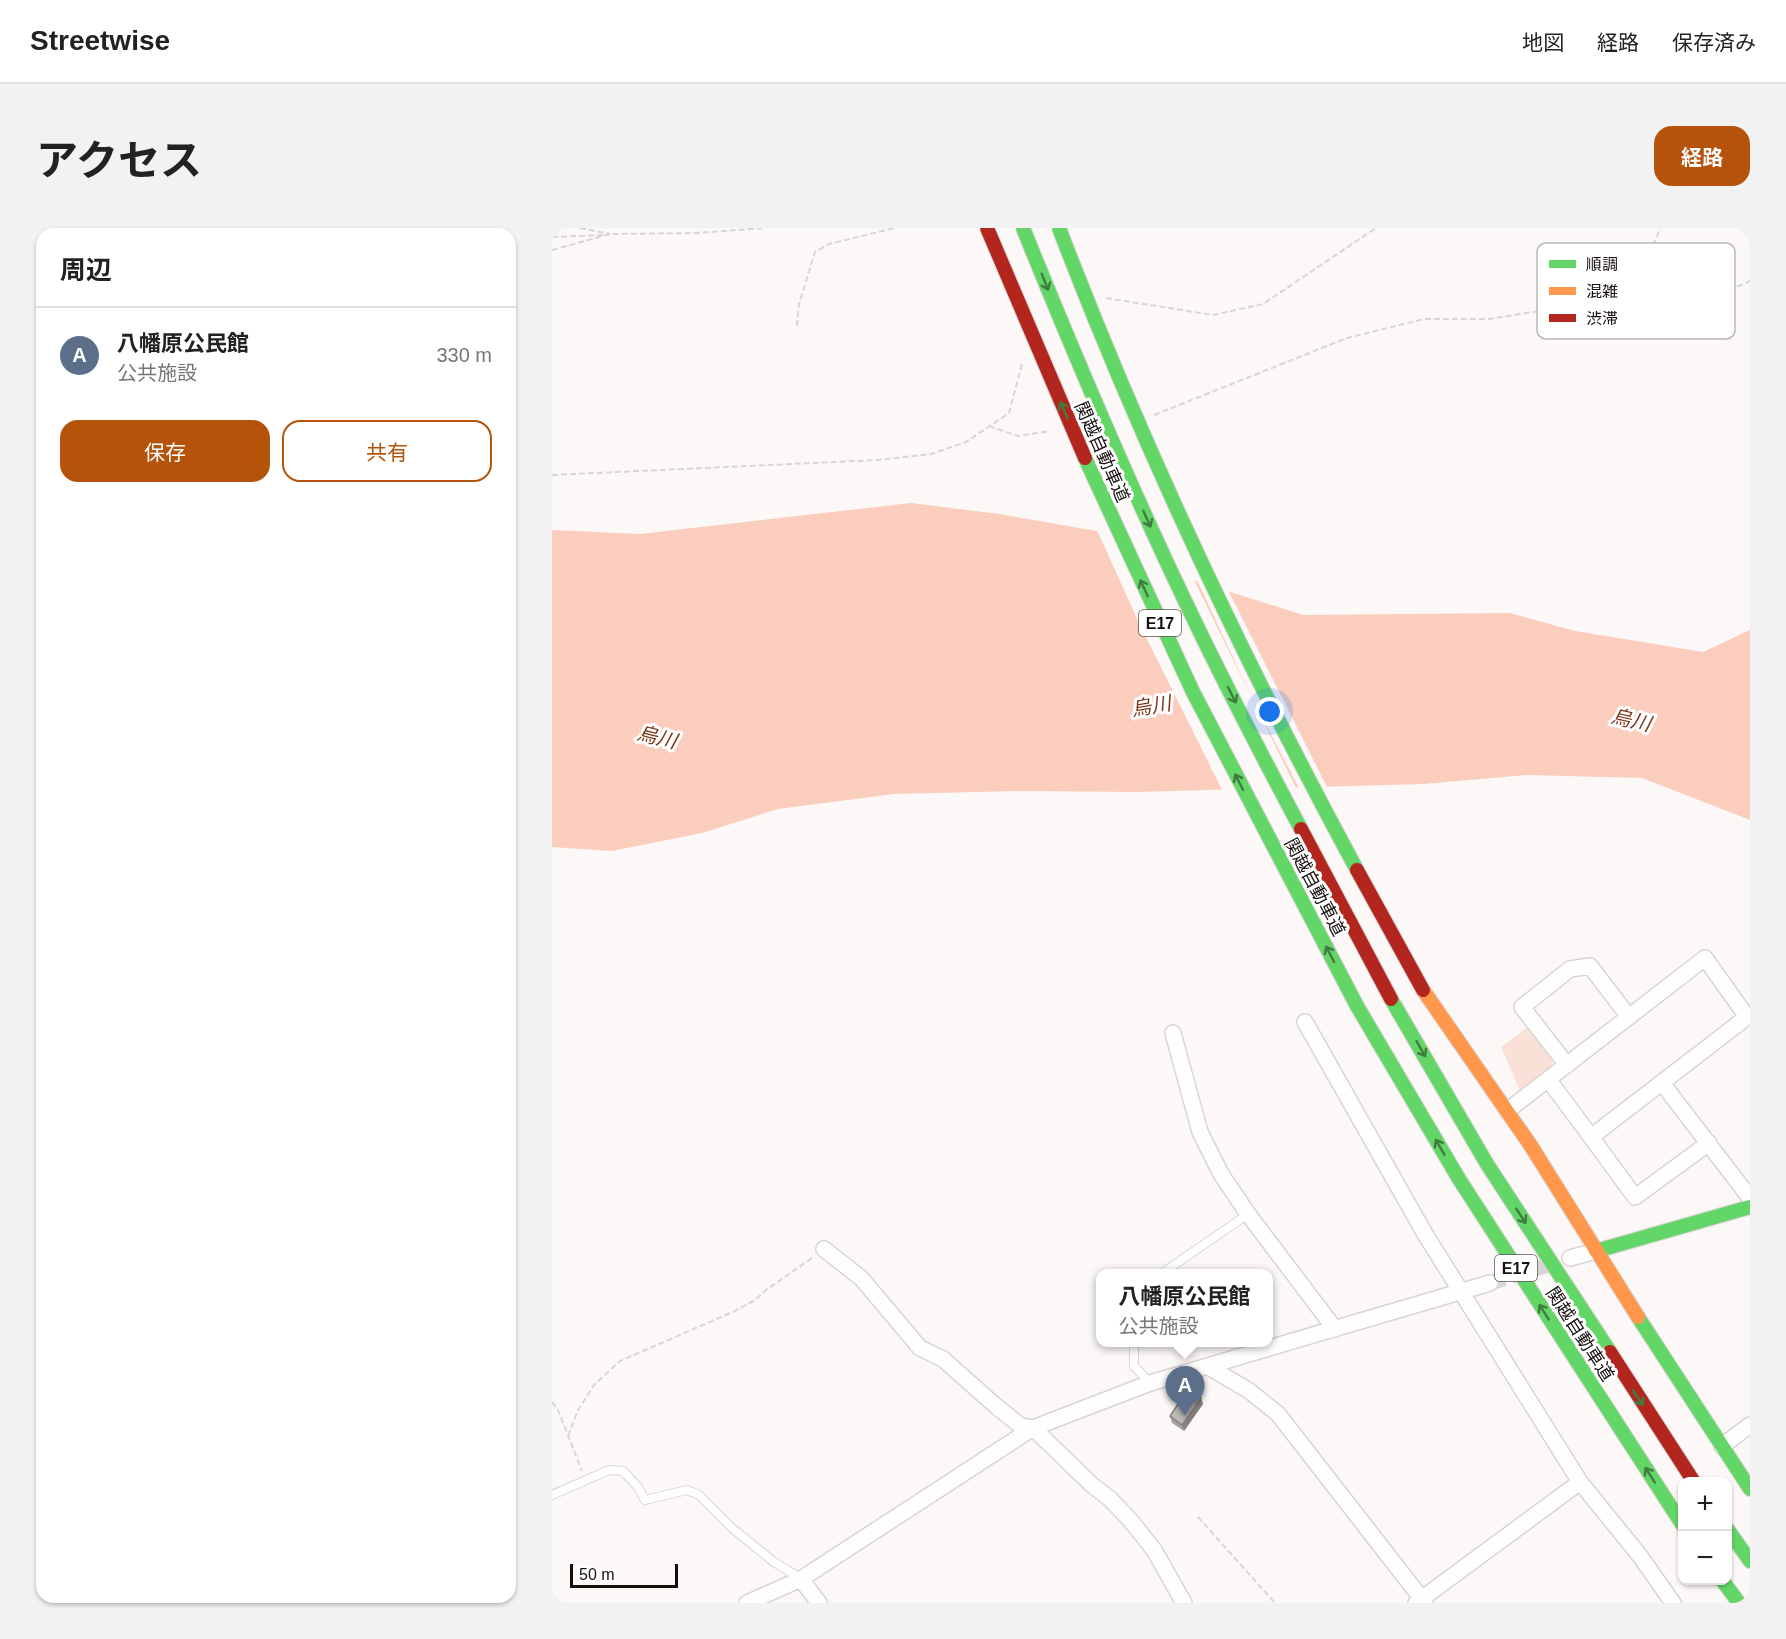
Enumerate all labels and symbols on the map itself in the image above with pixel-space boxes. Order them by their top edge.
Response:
legend [1537,243,1735,339]
text: 順調 [1586,256,1618,273]
one-way arrow [1040,272,1051,291]
text: 混雑 [1586,283,1618,300]
text: 渋滞 [1586,310,1618,327]
street label: 関越自動車道 [1071,399,1133,505]
one-way arrow [1058,401,1069,420]
one-way arrow [1143,510,1154,528]
one-way arrow [1137,579,1149,597]
road number: E17 [1139,610,1181,636]
one-way arrow [1226,685,1238,703]
water label: 烏川 [1129,691,1175,720]
your location [1255,697,1284,726]
water label: 烏川 [1609,705,1655,736]
water label: 烏川 [635,721,681,753]
one-way arrow [1233,773,1244,791]
street label: 関越自動車道 [1281,835,1349,939]
one-way arrow [1324,946,1335,964]
one-way arrow [1415,1040,1427,1057]
one-way arrow [1434,1139,1446,1156]
one-way arrow [1515,1207,1527,1224]
road number: E17 [1495,1255,1537,1281]
street label: 関越自動車道 [1542,1283,1618,1385]
one-way arrow [1538,1304,1550,1321]
pin: A [1166,1366,1204,1416]
one-way arrow [1632,1389,1645,1406]
one-way arrow [1644,1467,1657,1484]
scale bar [570,1561,678,1588]

